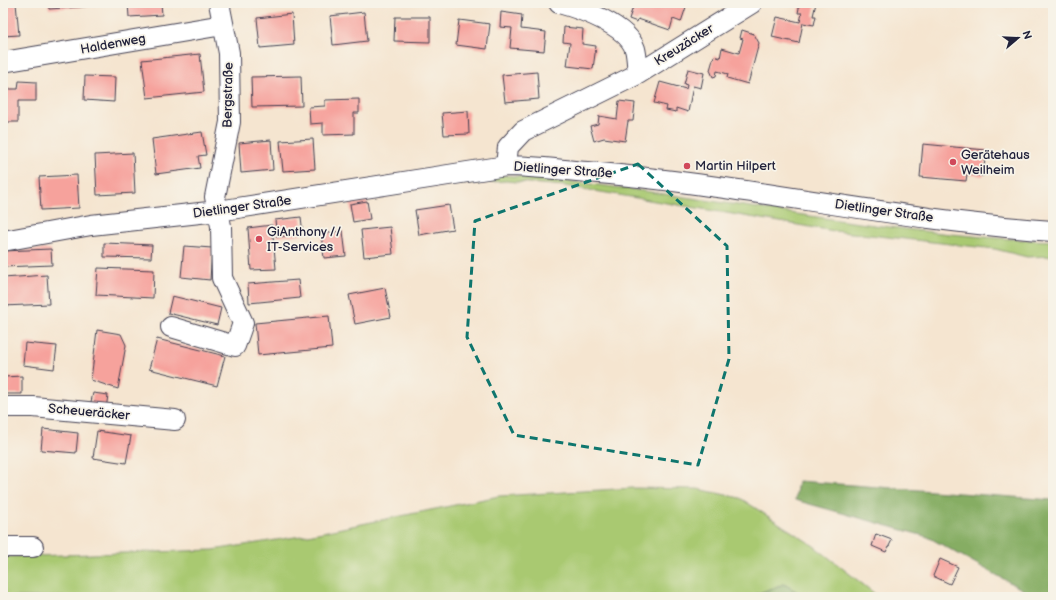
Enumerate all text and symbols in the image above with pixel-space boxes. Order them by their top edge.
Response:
north arrow [998,18,1038,58]
street label: Kreuzäcker [651,20,717,69]
text: N [1019,29,1034,41]
street label: Haldenweg [79,30,147,58]
street label: Bergstraße [219,62,237,128]
place label: Gerätehaus Weilheim [961,147,1030,178]
marker: Gerätehaus Weilheim [948,157,958,167]
place label: Martin Hilpert [695,158,776,174]
street label: Dietlinger Straße [513,159,613,181]
marker: Martin Hilpert [682,161,692,171]
street label: Dietlinger Straße [192,192,293,222]
street label: Dietlinger Straße [834,196,935,226]
place label: GiAnthony // IT-Services [267,224,341,255]
marker: GiAnthony // IT-Services [254,234,264,244]
street label: Scheueräcker [48,400,131,424]

